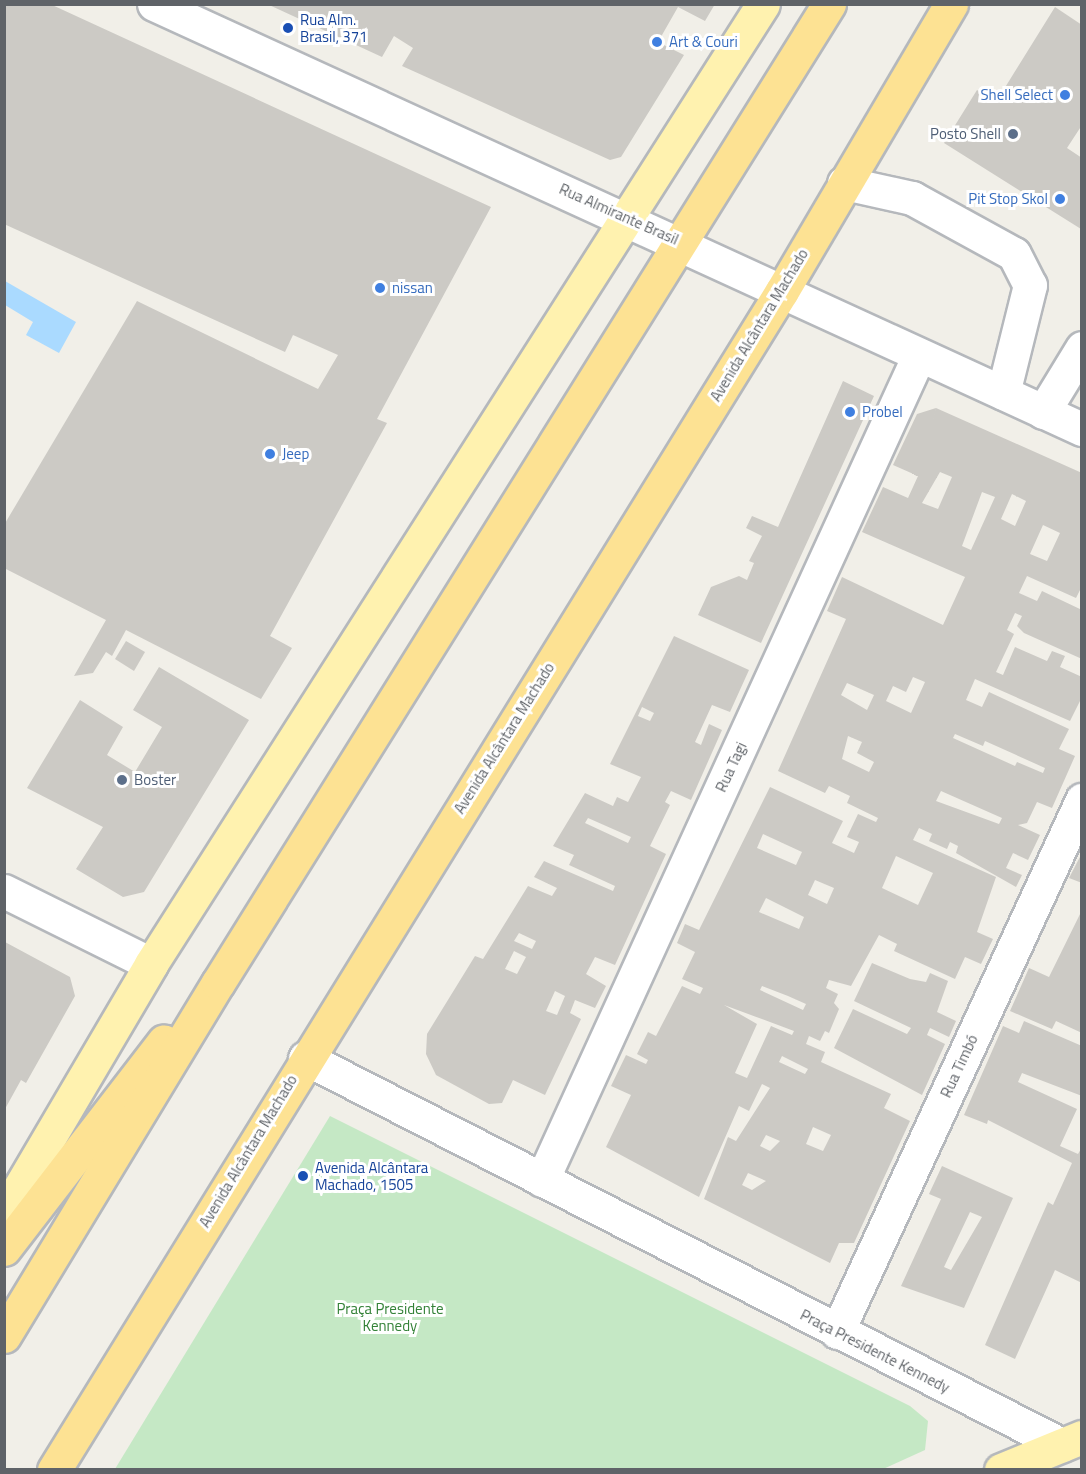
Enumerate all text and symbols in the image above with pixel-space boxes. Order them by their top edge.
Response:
place label: Rua Alm. Brasil, 371 [300,10,368,45]
marker: Rua Alm. Brasil, 371 [281,21,295,35]
place label: Art & Couri [669,33,738,51]
marker: Art & Couri [650,35,664,49]
place label: Shell Select [980,86,1053,104]
marker: Shell Select [1058,88,1072,102]
place label: Posto Shell [930,125,1001,143]
marker: Posto Shell [1006,127,1020,141]
street label: Rua Almirante Brasil [557,180,681,248]
place label: Pit Stop Skol [968,190,1048,208]
marker: Pit Stop Skol [1053,192,1067,206]
street label: Avenida Alcântara Machado [706,245,812,405]
place label: nissan [392,279,433,297]
marker: nissan [373,281,387,295]
place label: Probel [862,403,903,421]
marker: Probel [843,405,857,419]
place label: Jeep [282,445,309,463]
marker: Jeep [263,447,277,461]
street label: Avenida Alcântara Machado [450,659,558,817]
street label: Rua Tagi [712,739,750,795]
place label: Boster [134,771,176,789]
marker: Boster [115,773,129,787]
street label: Rua Timbó [937,1032,981,1100]
street label: Avenida Alcântara Machado [195,1071,301,1231]
place label: Avenida Alcântara Machado, 1505 [315,1158,428,1193]
marker: Avenida Alcântara Machado, 1505 [296,1169,310,1183]
park label: Praça Presidente Kennedy [336,1299,444,1334]
street label: Praça Presidente Kennedy [797,1305,953,1397]

